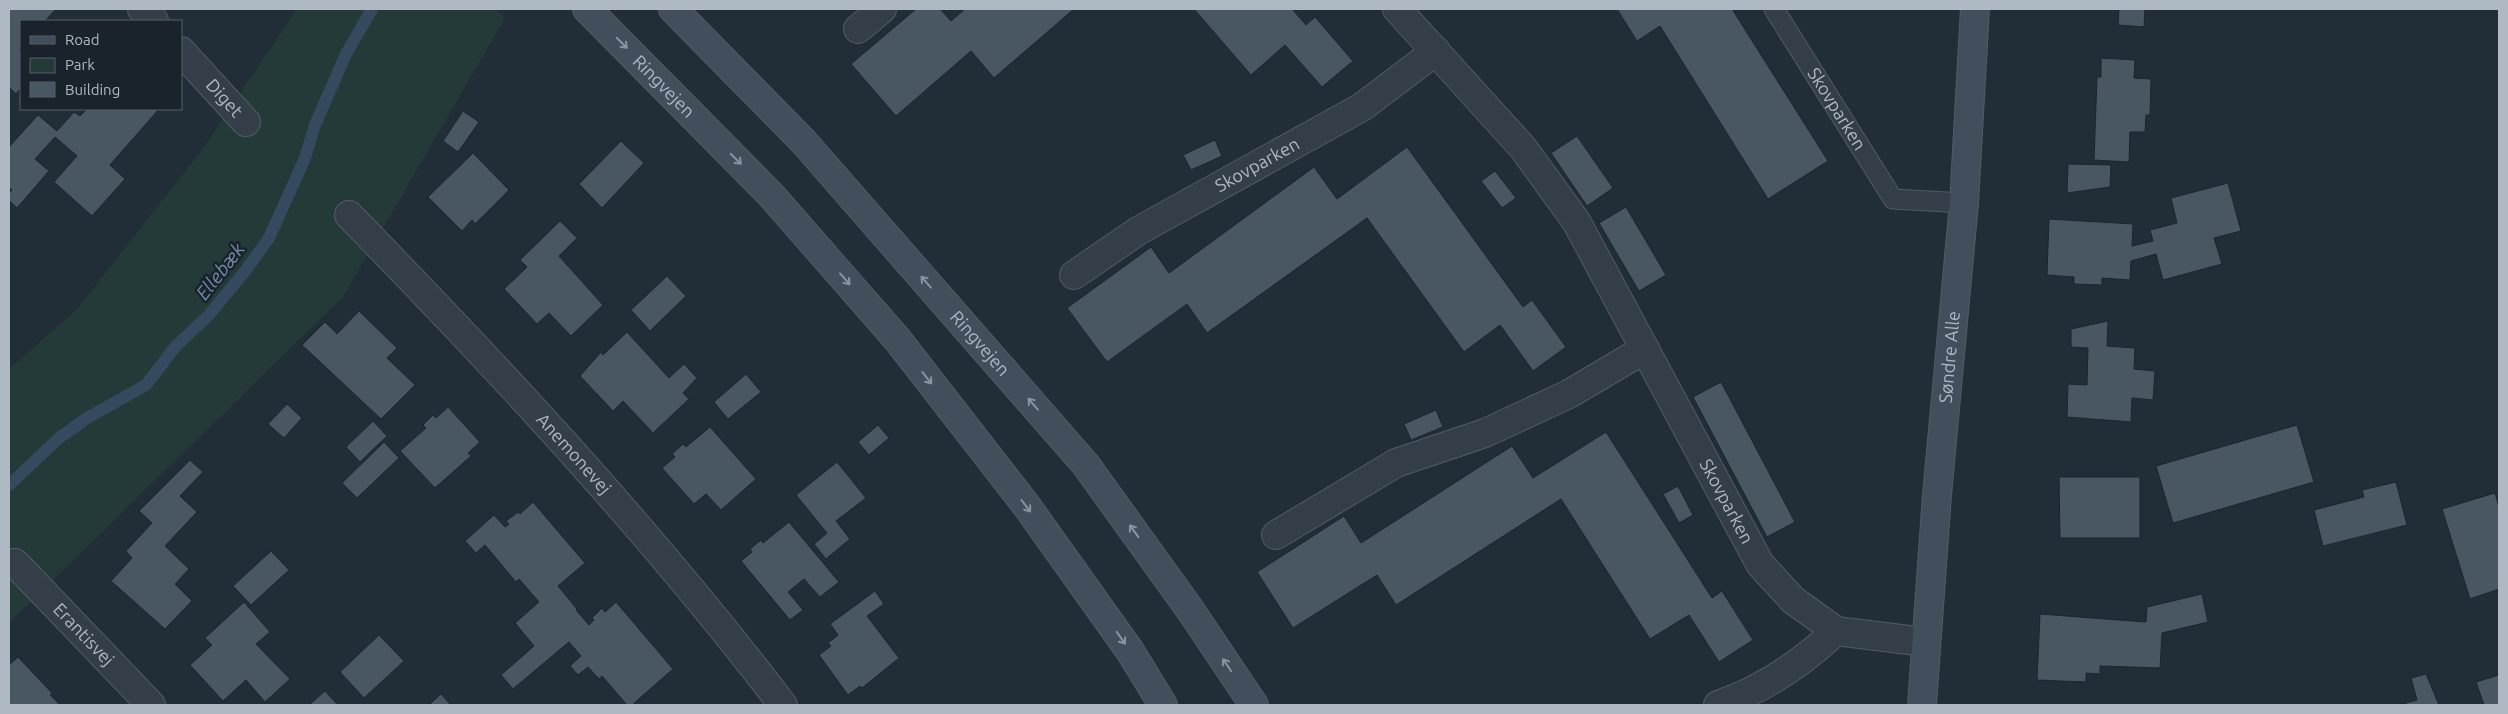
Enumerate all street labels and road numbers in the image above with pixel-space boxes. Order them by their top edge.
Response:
street label: Ringvejen [629,50,699,121]
street label: Skovparken [1804,64,1871,153]
street label: Diget [203,74,247,121]
street label: Skovparken [1211,133,1302,195]
street label: Ringvejen [947,306,1014,379]
street label: Søndre Alle [1935,310,1963,404]
street label: Anemonevej [533,409,616,498]
street label: Skovparken [1696,455,1758,547]
street label: Erantisvej [50,598,119,669]

